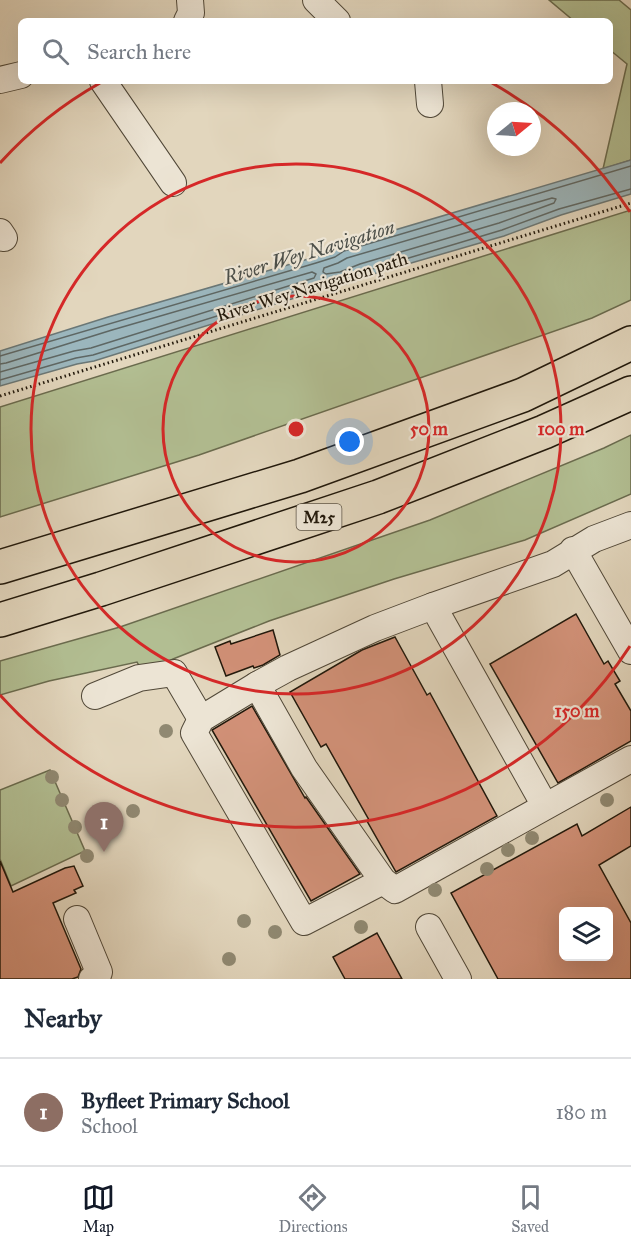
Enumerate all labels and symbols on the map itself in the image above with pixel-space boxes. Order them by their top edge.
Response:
north arrow [487,102,541,156]
water label: River Wey Navigation [220,214,398,290]
street label: River Wey Navigation path [214,247,411,328]
text: 50 m [410,418,449,440]
text: 100 m [538,418,585,440]
centre of rings [286,419,306,439]
your location [335,427,364,456]
road number: M25 [296,504,342,530]
text: 150 m [555,700,600,722]
pin: 1 [84,802,124,852]

